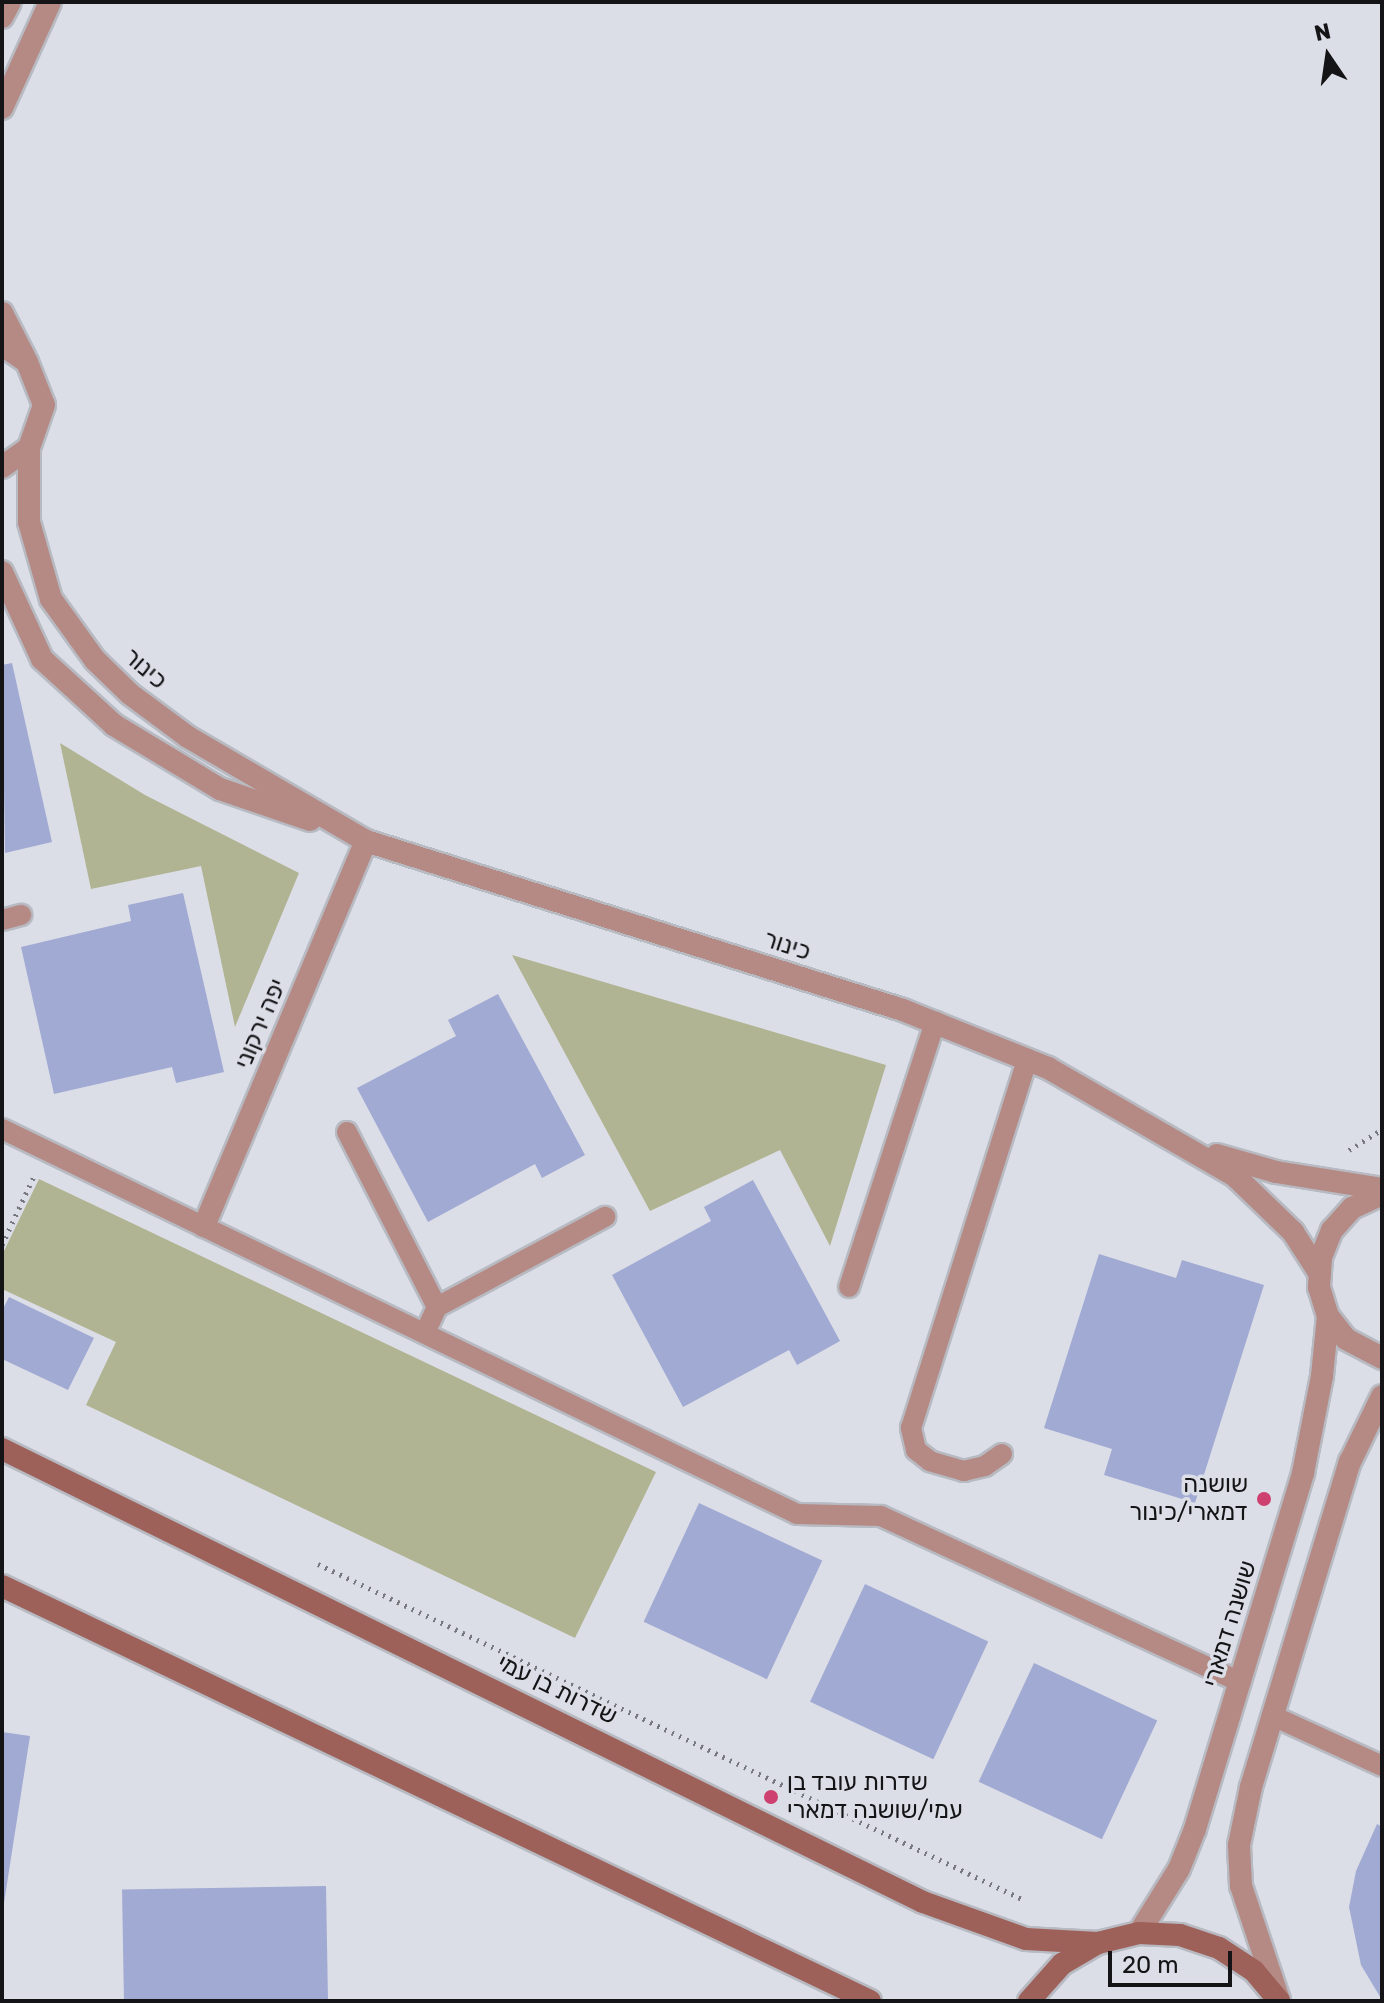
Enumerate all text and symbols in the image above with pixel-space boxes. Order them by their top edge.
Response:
north arrow [1288,16,1368,96]
text: N [1312,17,1333,47]
street label: כינור [118,643,172,695]
street label: כינור [760,925,814,967]
street label: יפה ירקוני [229,975,293,1073]
place label: שושנה דמארי/כינור [1129,1471,1248,1527]
marker: שושנה דמארי/כינור [1255,1490,1273,1508]
street label: שושנה דמארי [1197,1557,1263,1691]
street label: שדרות בן עמי [492,1649,622,1731]
place label: שדרות עובד בן עמי/שושנה דמארי [787,1769,963,1825]
marker: שדרות עובד בן עמי/שושנה דמארי [762,1788,780,1806]
scale bar [1112,1935,1236,1985]
text: 20 m [1122,1951,1179,1979]

